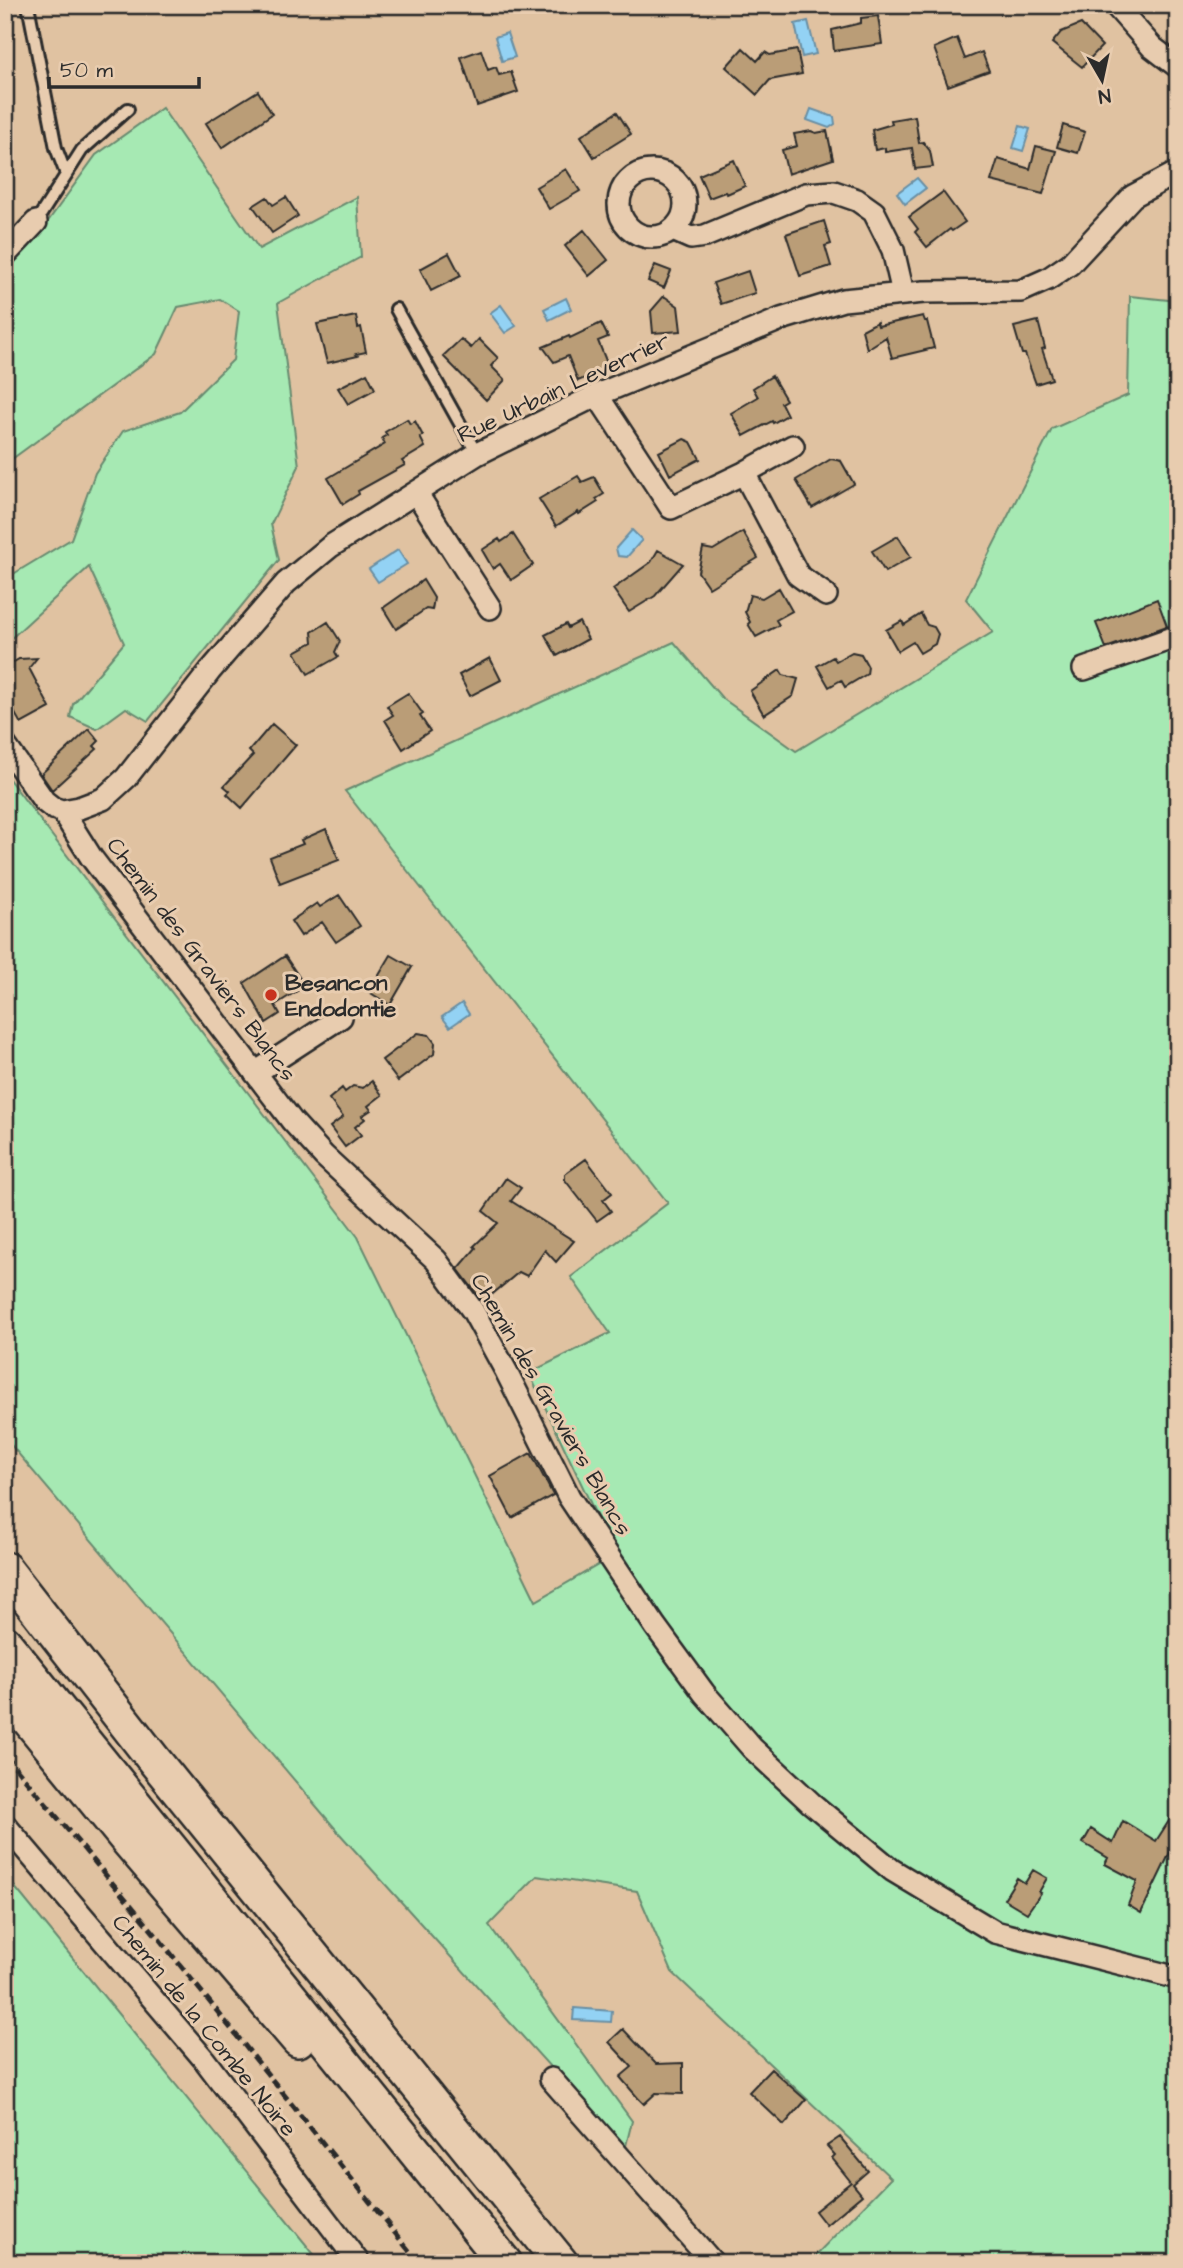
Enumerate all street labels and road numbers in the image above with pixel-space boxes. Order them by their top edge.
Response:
street label: Rue Urbain Leverrier [452,324,675,451]
street label: Chemin des Graviers Blancs [99,831,304,1088]
street label: Chemin des Graviers Blancs [463,1267,640,1542]
street label: Chemin de la Combe Noire [104,1908,304,2144]

